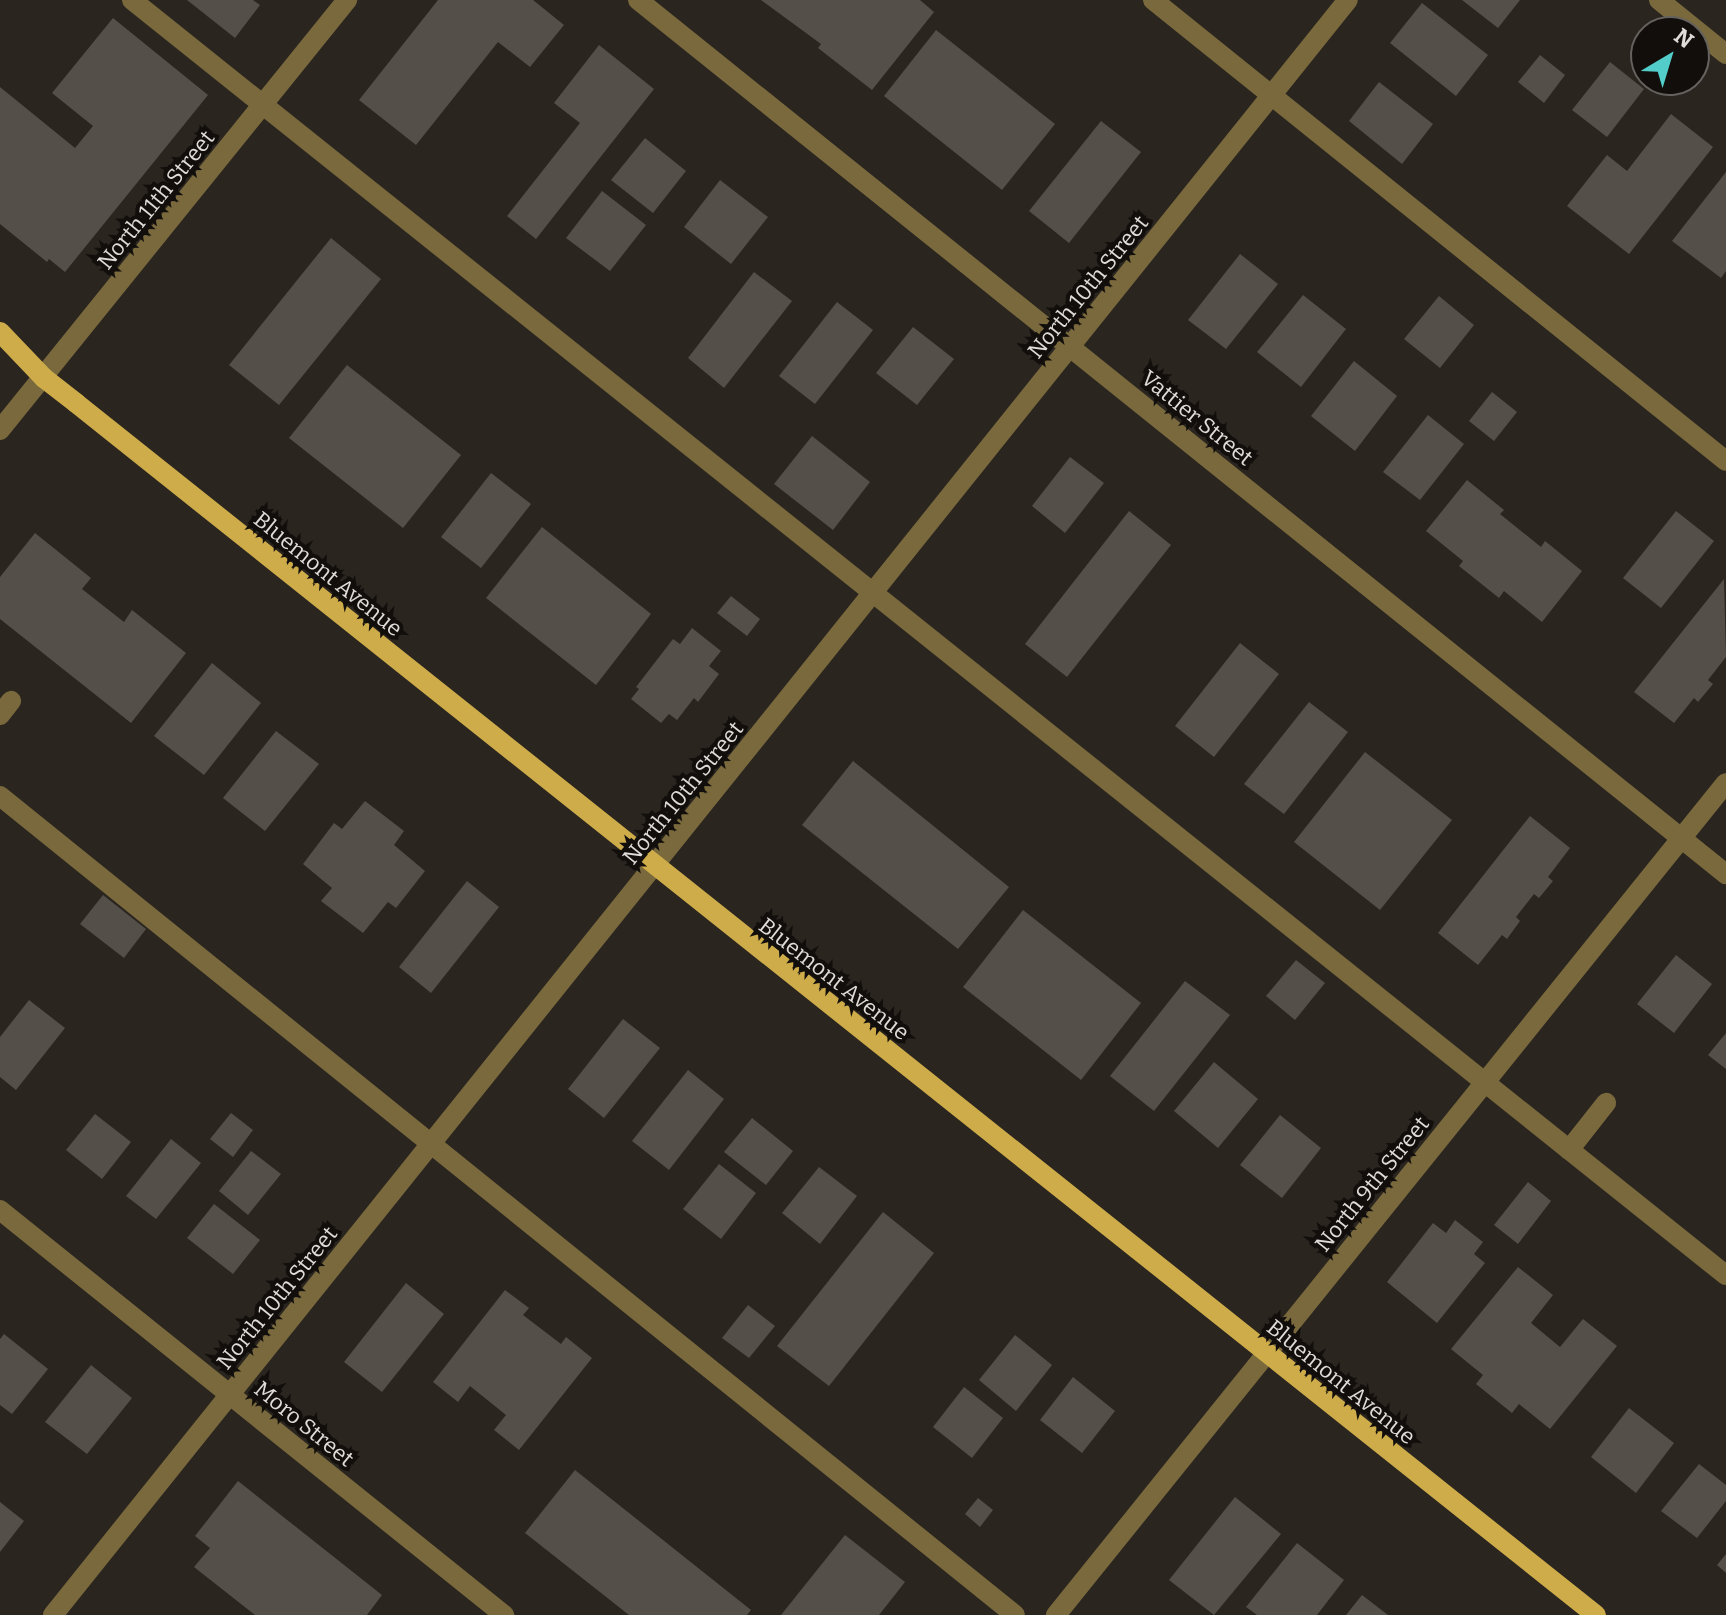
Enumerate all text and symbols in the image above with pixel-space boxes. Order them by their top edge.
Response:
north arrow [1630,16,1710,96]
text: N [1669,22,1699,54]
street label: North 11th Street [92,125,220,275]
street label: North 10th Street [1022,210,1154,364]
street label: Vattier Street [1136,365,1258,471]
street label: Bluemont Avenue [249,506,407,642]
street label: North 10th Street [617,716,749,870]
street label: Bluemont Avenue [754,912,914,1046]
street label: North 9th Street [1309,1111,1435,1257]
street label: North 10th Street [211,1221,343,1375]
street label: Bluemont Avenue [1262,1314,1420,1450]
street label: Moro Street [249,1376,359,1472]

